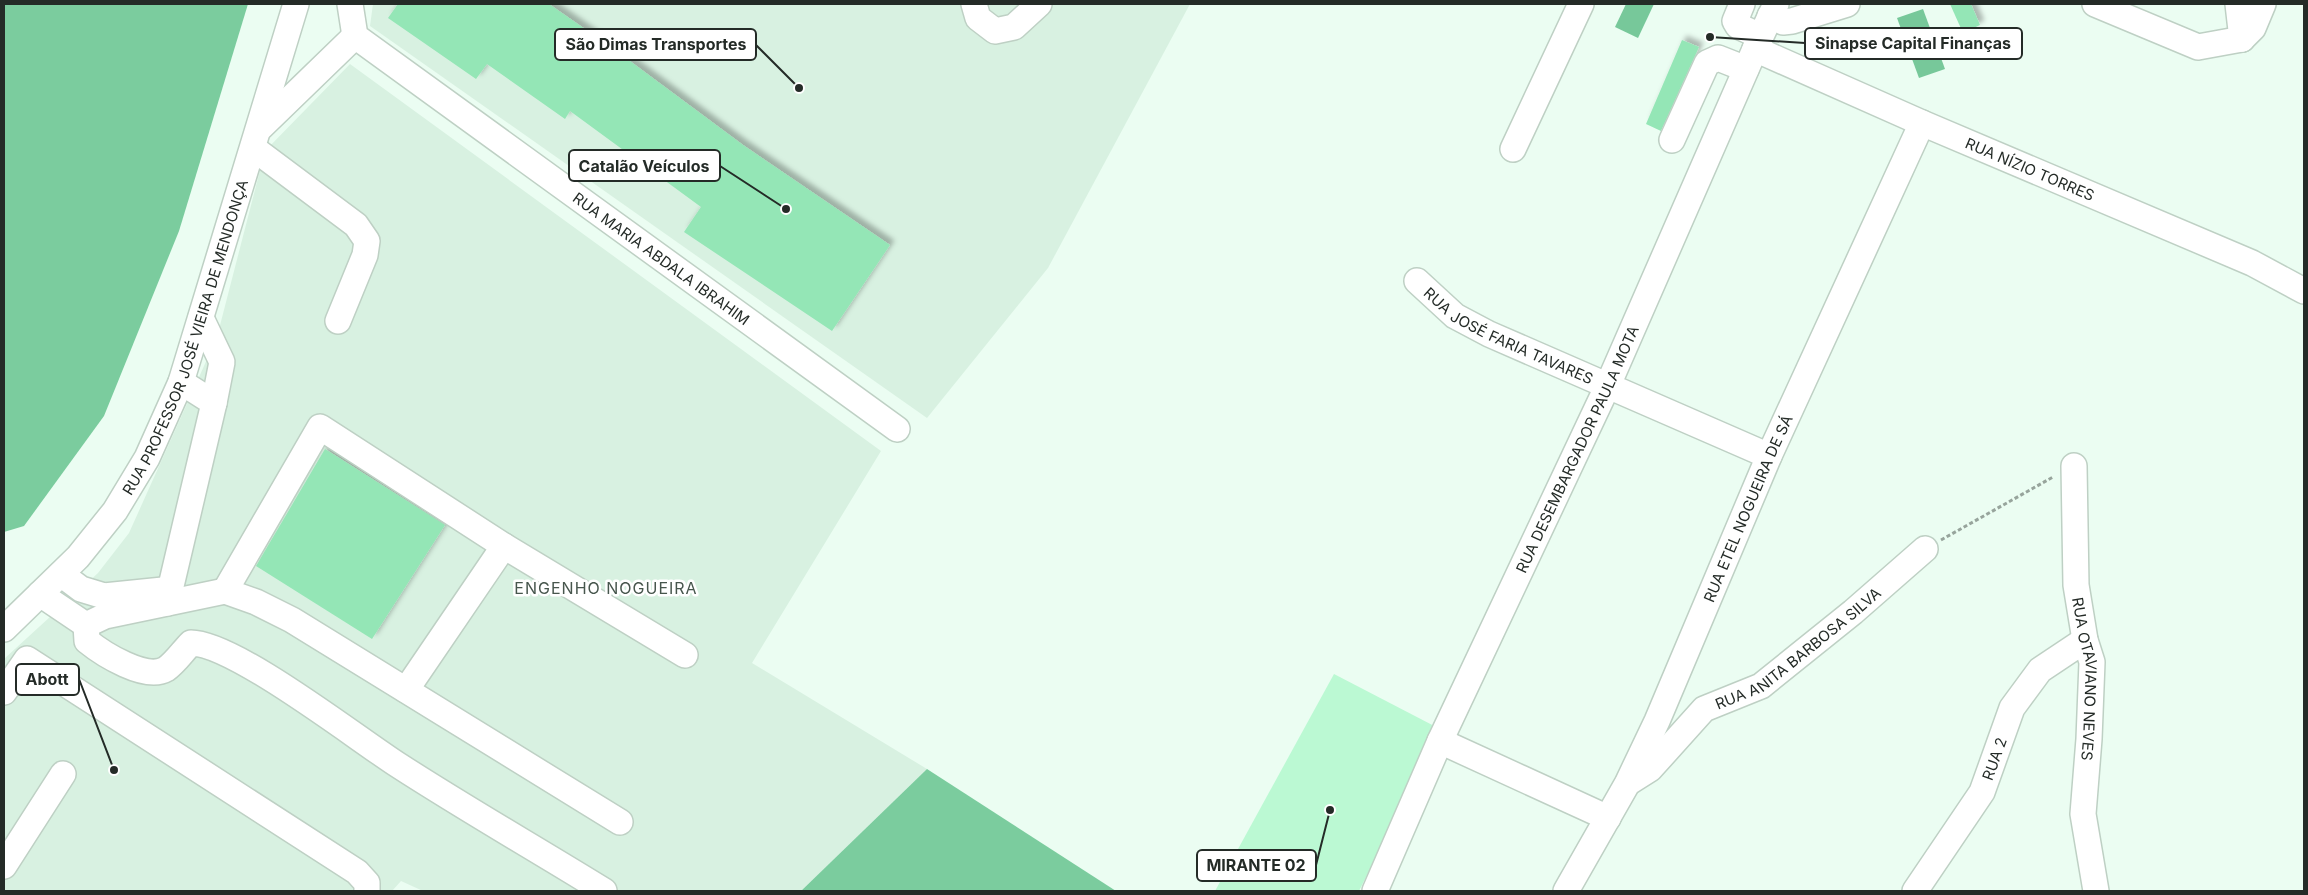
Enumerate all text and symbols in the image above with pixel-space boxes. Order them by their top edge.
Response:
callout: Sinapse Capital Finanças [1805,28,2022,59]
callout: São Dimas Transportes [555,29,756,60]
text: Sinapse Capital Finanças [1815,33,2011,53]
text: São Dimas Transportes [565,34,747,54]
street label: RUA NÍZIO TORRES [1963,133,2097,205]
callout: Catalão Veículos [569,150,720,181]
text: Catalão Veículos [579,156,709,176]
street label: RUA PROFESSOR JOSÉ VIEIRA DE MENDONÇA [118,177,252,498]
street label: RUA MARIA ABDALA IBRAHIM [569,188,754,329]
street label: RUA JOSÉ FARIA TAVARES [1420,283,1596,388]
street label: RUA DESEMBARGADOR PAULA MOTA [1511,322,1642,576]
street label: RUA ETEL NOGUEIRA DE SÁ [1699,412,1796,605]
district label: ENGENHO NOGUEIRA [514,578,698,598]
street label: RUA ANITA BARBOSA SILVA [1712,583,1884,713]
street label: RUA OTAVIANO NEVES [2069,596,2102,761]
callout: Abott [16,664,79,695]
text: Abott [26,669,69,689]
street label: RUA 2 [1978,735,2010,783]
callout: MIRANTE 02 [1197,850,1316,881]
text: MIRANTE 02 [1206,855,1306,875]

